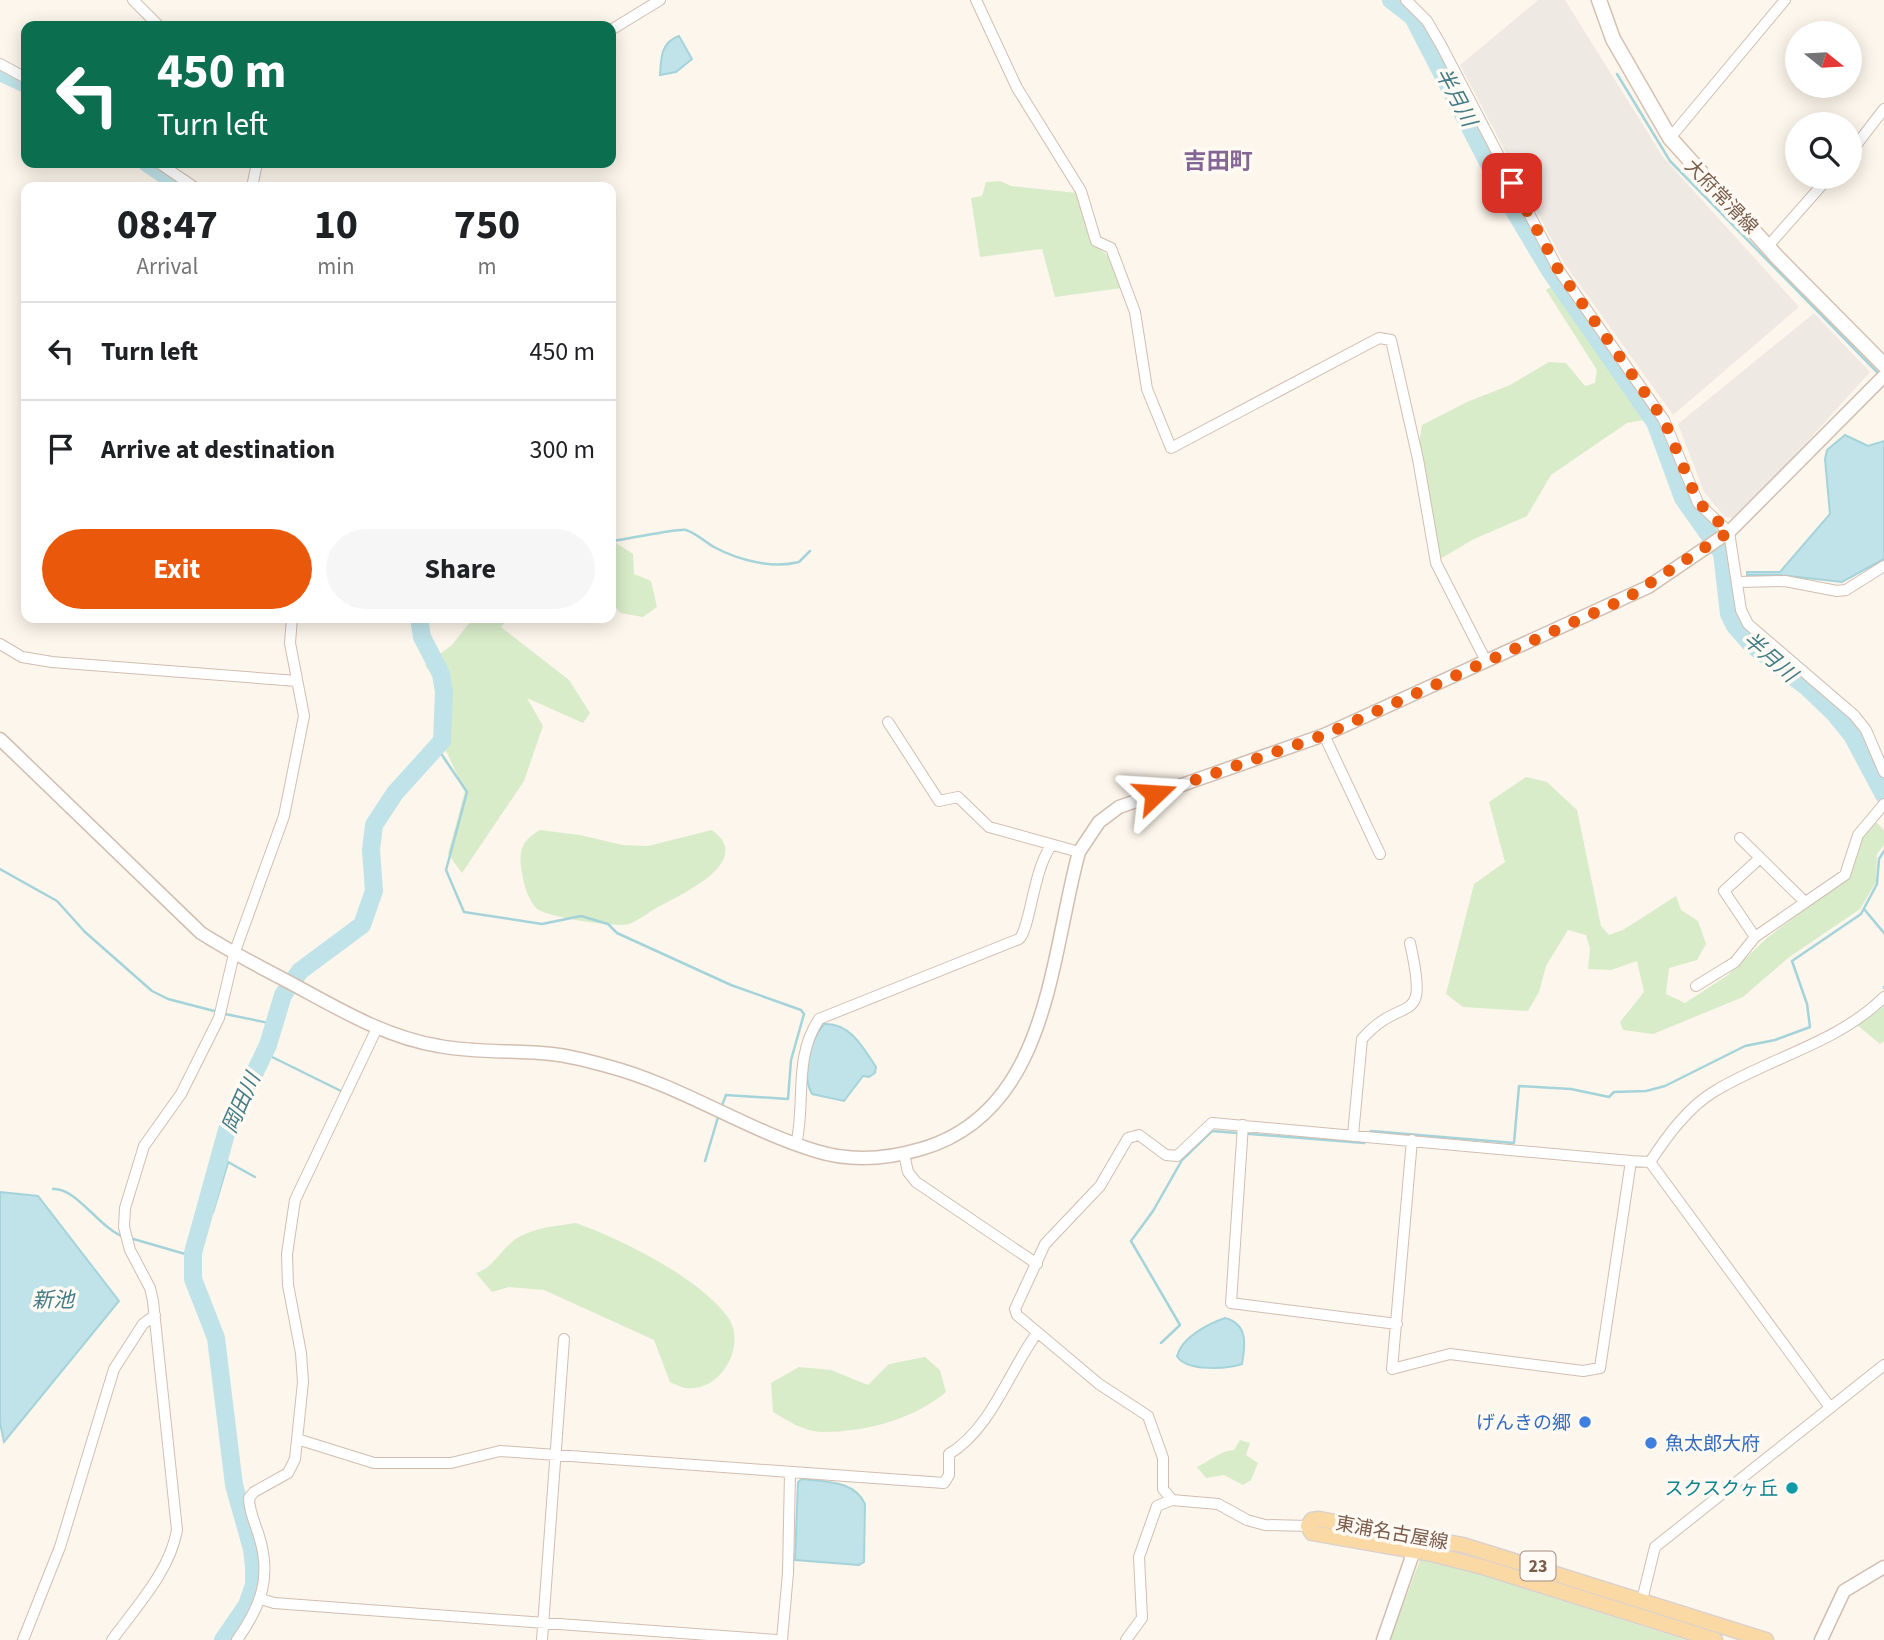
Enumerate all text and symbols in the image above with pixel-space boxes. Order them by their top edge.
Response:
north arrow [1785,21,1862,98]
map controls [1785,21,1862,189]
text: 450 m [157,37,286,107]
icon: left [42,49,133,140]
water label: 半月川 [1428,62,1485,134]
text: Turn left [157,102,268,148]
button: search [1785,112,1862,189]
district label: 吉田町 [1184,145,1253,178]
pin [1482,153,1542,213]
street label: 大府常滑線 [1678,153,1764,241]
icon: arrive [1493,164,1531,202]
text: 08:47 [117,195,218,255]
text: 10 [314,195,358,255]
text: 750 [454,195,520,255]
text: Arrival [136,250,198,283]
text: min [317,250,355,283]
text: m [477,250,497,283]
icon: left [42,332,80,370]
text: Turn left [101,333,198,370]
text: 450 m [529,333,595,370]
icon: arrive [42,430,80,468]
text: Arrive at destination [101,431,335,468]
text: 300 m [529,431,595,468]
button: Exit [42,529,312,609]
button: Share [326,529,595,609]
water label: 半月川 [1736,625,1805,690]
position arrow [1118,757,1192,831]
water label: 岡田川 [214,1066,268,1138]
water label: 新池 [32,1285,76,1315]
place label: げんきの郷 [1476,1410,1571,1437]
marker: げんきの郷 [1577,1414,1593,1430]
place label: 魚太郎大府 [1665,1431,1760,1458]
marker: 魚太郎大府 [1643,1435,1659,1451]
place label: スクスクヶ丘 [1665,1476,1778,1503]
marker: スクスクヶ丘 [1784,1480,1800,1496]
street label: 東浦名古屋線 [1333,1510,1450,1557]
road number: 23 [1520,1552,1556,1581]

